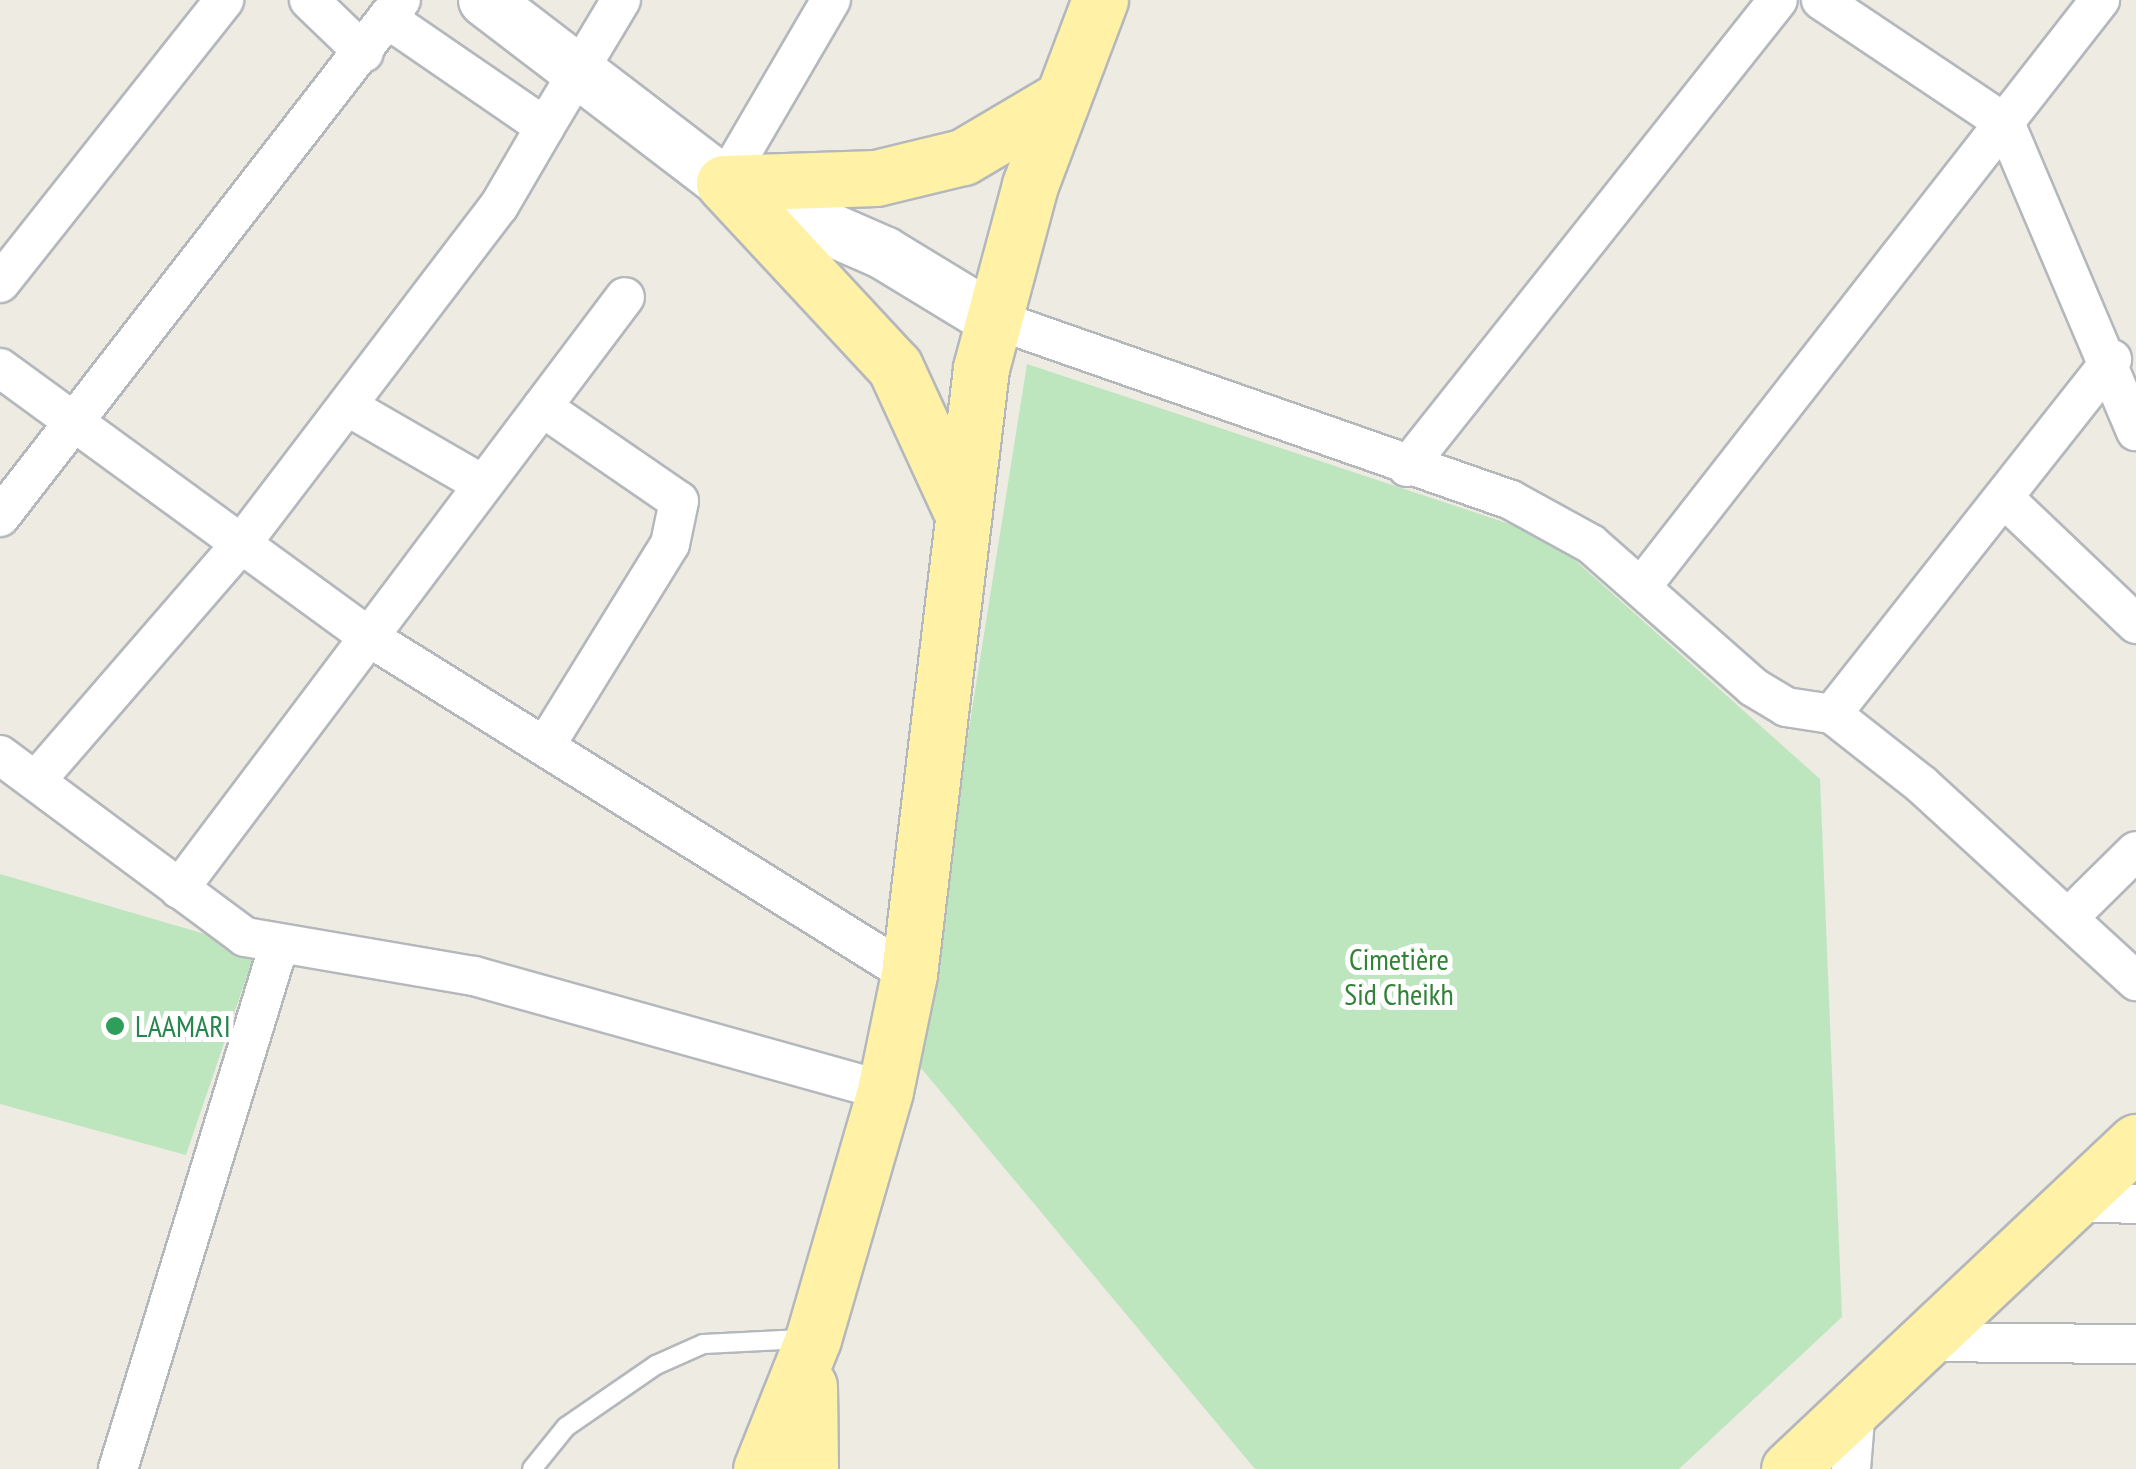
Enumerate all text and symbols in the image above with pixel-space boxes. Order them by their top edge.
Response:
park label: Cimetière Sid Cheikh [1344,941,1454,1012]
place label: LAAMARI [135,1008,231,1044]
marker: LAAMARI [104,1015,126,1037]

